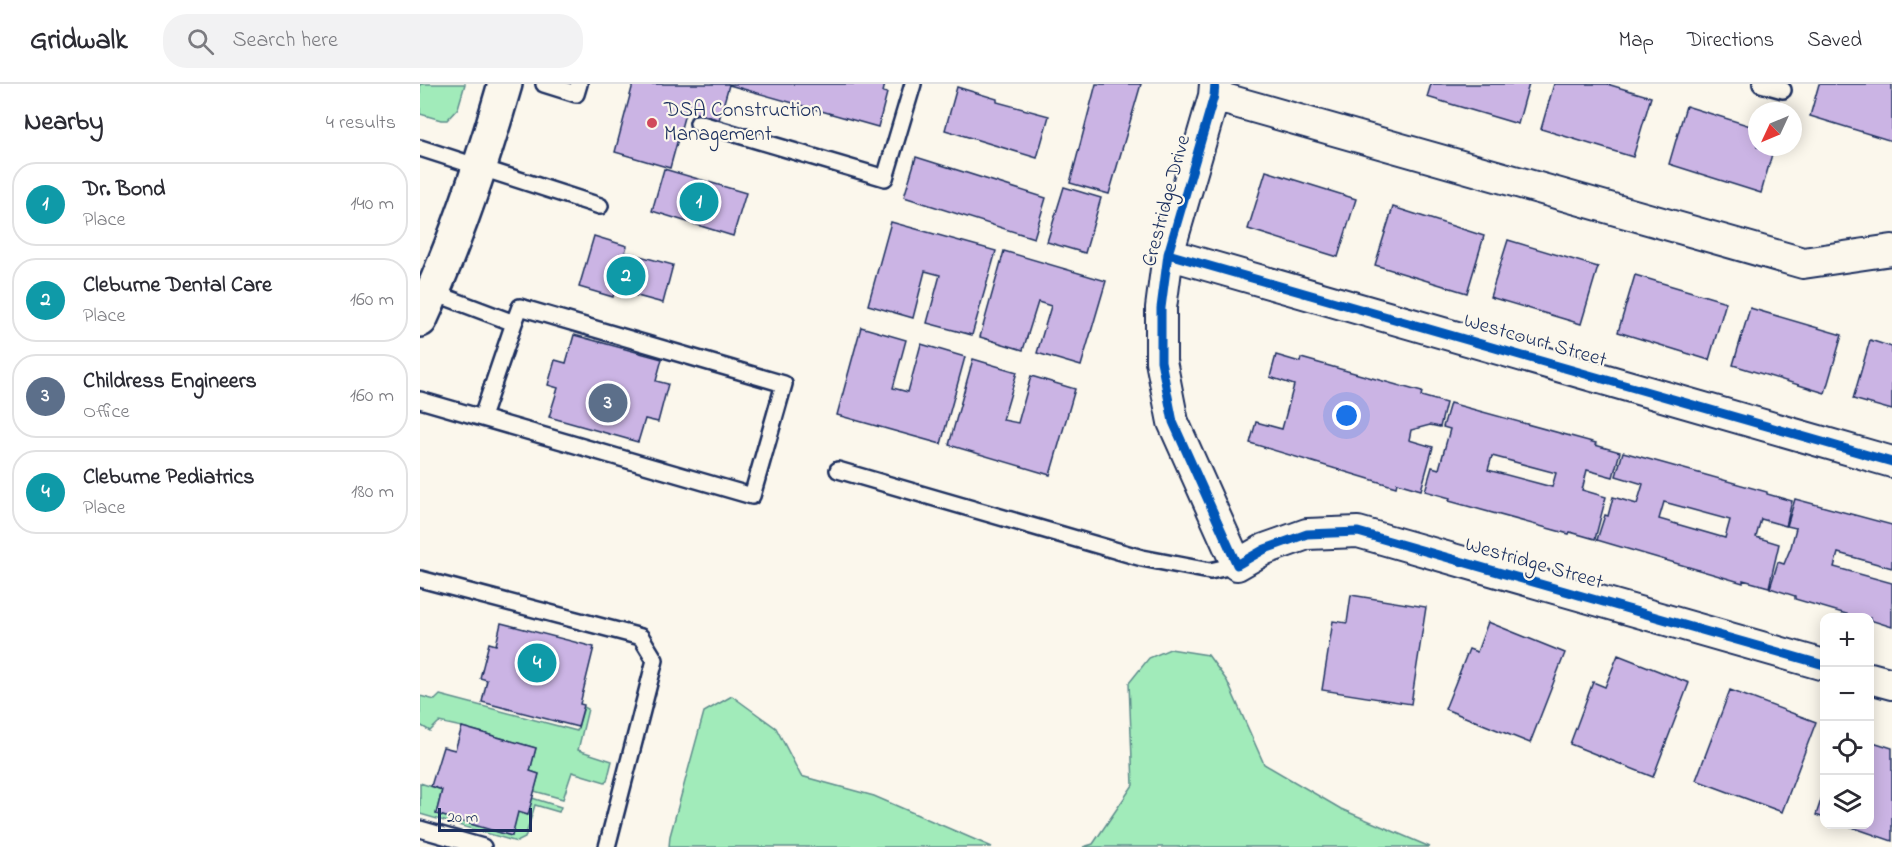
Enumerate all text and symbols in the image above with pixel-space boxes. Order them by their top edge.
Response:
search box [163,14,583,68]
text: Gridwalk [30,21,127,62]
icon: search [184,25,217,58]
text: Search here [232,25,338,57]
text: Map [1618,26,1654,56]
text: Directions [1687,26,1774,56]
text: Saved [1807,26,1862,56]
place label: DSA Construction Management [663,96,822,152]
north arrow [1748,102,1802,156]
text: Nearby [24,104,103,142]
text: 4 results [326,109,396,138]
marker: DSA Construction Management [645,116,659,130]
street label: Crestridge Drive [1135,131,1201,271]
text: Dr. Bond [83,174,165,206]
pin: 1 [680,180,718,224]
text: 1 [42,190,49,219]
text: 140 m [350,190,394,219]
text: Place [83,206,125,235]
pin: 2 [606,254,646,298]
text: Cleburne Dental Care [83,270,272,302]
text: 2 [41,286,50,315]
text: 160 m [350,286,394,315]
text: Place [83,302,125,331]
street label: Westcourt Street [1460,306,1610,376]
text: Childress Engineers [83,366,257,398]
pin: 3 [588,380,627,426]
text: 3 [41,382,50,411]
text: 160 m [350,382,394,411]
text: Office [83,398,129,427]
your location [1332,401,1361,430]
text: Cleburne Pediatrics [83,462,254,494]
text: 4 [41,478,50,507]
text: 180 m [351,478,394,507]
text: Place [83,494,125,523]
street label: Westridge Street [1461,530,1607,600]
map controls [1820,613,1874,829]
button: + [1820,613,1874,667]
pin: 4 [518,640,556,686]
button: − [1820,667,1874,721]
button: locate [1820,721,1874,775]
button: layers [1820,775,1874,829]
scale bar [438,805,532,832]
text: 20 m [447,806,478,830]

